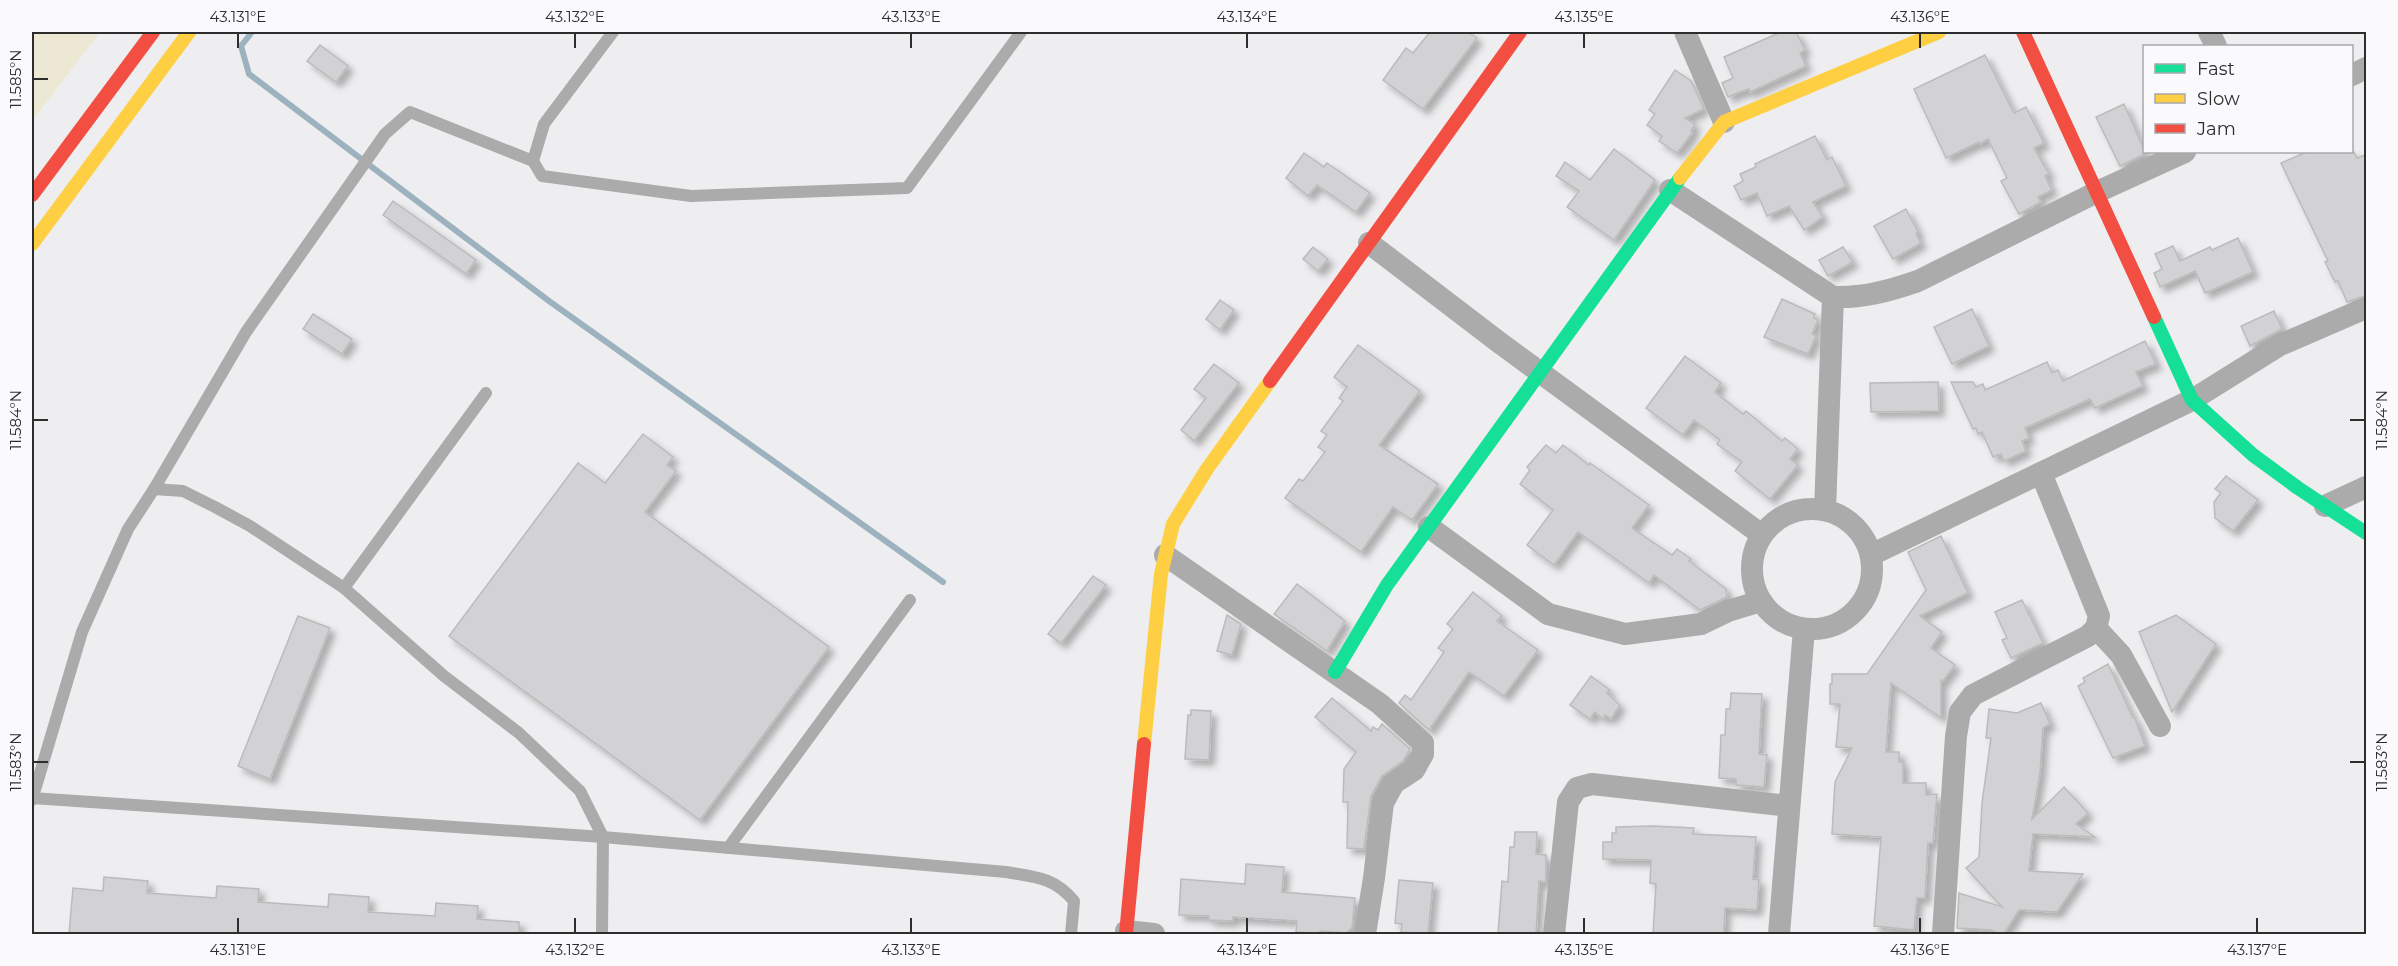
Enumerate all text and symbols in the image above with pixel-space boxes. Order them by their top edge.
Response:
text: 43.131°E [210,7,266,26]
text: 43.132°E [545,7,605,26]
text: 43.133°E [881,7,941,26]
text: 43.134°E [1217,7,1277,26]
text: 43.135°E [1554,7,1614,26]
text: 43.136°E [1890,7,1950,26]
legend [2143,45,2353,153]
text: 11.585°N [6,50,25,108]
text: Fast [2197,58,2235,80]
text: Slow [2197,88,2240,110]
text: Jam [2196,118,2236,140]
text: 11.584°N [6,390,25,450]
text: 11.584°N [2372,390,2391,450]
text: 11.583°N [6,733,25,791]
text: 11.583°N [2372,733,2391,791]
text: 43.131°E [210,940,266,959]
text: 43.132°E [545,940,605,959]
text: 43.133°E [881,940,941,959]
text: 43.134°E [1217,940,1277,959]
text: 43.135°E [1554,940,1614,959]
text: 43.136°E [1890,940,1950,959]
text: 43.137°E [2227,940,2287,959]

